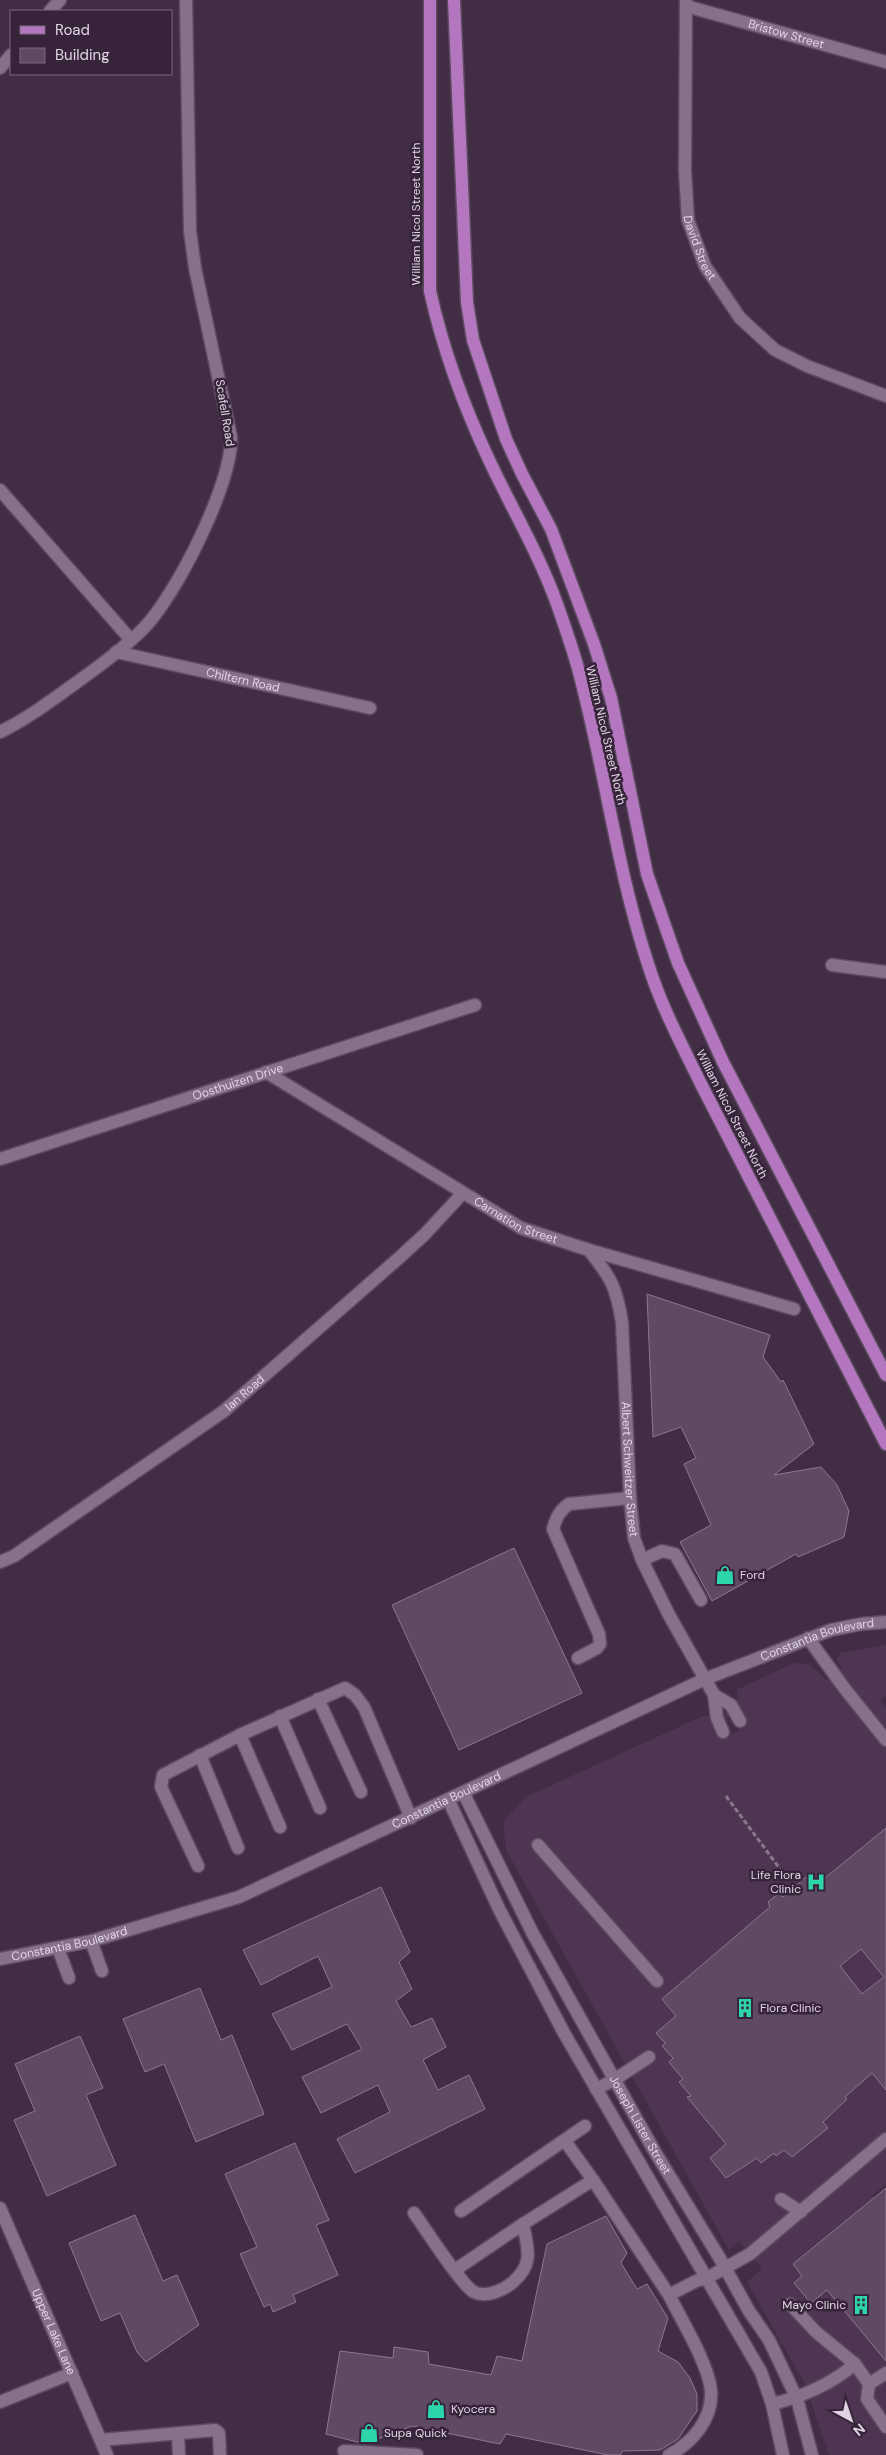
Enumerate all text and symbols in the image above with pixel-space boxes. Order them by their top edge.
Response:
legend [10,10,172,75]
street label: Bristow Street [746,16,826,52]
text: Road [55,20,90,40]
text: Building [55,45,110,65]
street label: William Nicol Street North [408,143,424,285]
street label: David Street [680,215,720,283]
street label: Scafell Road [212,378,238,448]
street label: Chiltern Road [205,664,281,696]
street label: William Nicol Street North [582,664,630,806]
street label: William Nicol Street North [692,1047,772,1181]
street label: Oosthuizen Drive [190,1060,285,1104]
street label: Carnation Street [471,1193,560,1247]
street label: Ian Road [222,1371,268,1414]
street label: Albert Schweitzer Street [618,1401,642,1538]
shop icon: Ford [714,1564,736,1586]
place label: Ford [740,1567,765,1583]
street label: Constantia Boulevard [758,1615,875,1665]
street label: Constantia Boulevard [389,1768,503,1832]
place label: Life Flora Clinic [751,1867,801,1897]
hospital icon: Life Flora Clinic [805,1871,827,1893]
street label: Constantia Boulevard [10,1923,129,1965]
building icon: Flora Clinic [734,1997,756,2019]
place label: Flora Clinic [760,2000,821,2016]
street label: Joseph Lister Street [606,2072,675,2178]
street label: Upper Lake Lane [28,2286,79,2378]
building icon: Mayo Clinic [850,2294,872,2316]
place label: Mayo Clinic [782,2297,846,2313]
north arrow [826,2395,876,2445]
shop icon: Kyocera [425,2398,447,2420]
place label: Kyocera [451,2401,495,2417]
text: N [850,2420,869,2440]
shop icon: Supa Quick [358,2422,380,2444]
place label: Supa Quick [384,2425,447,2441]

